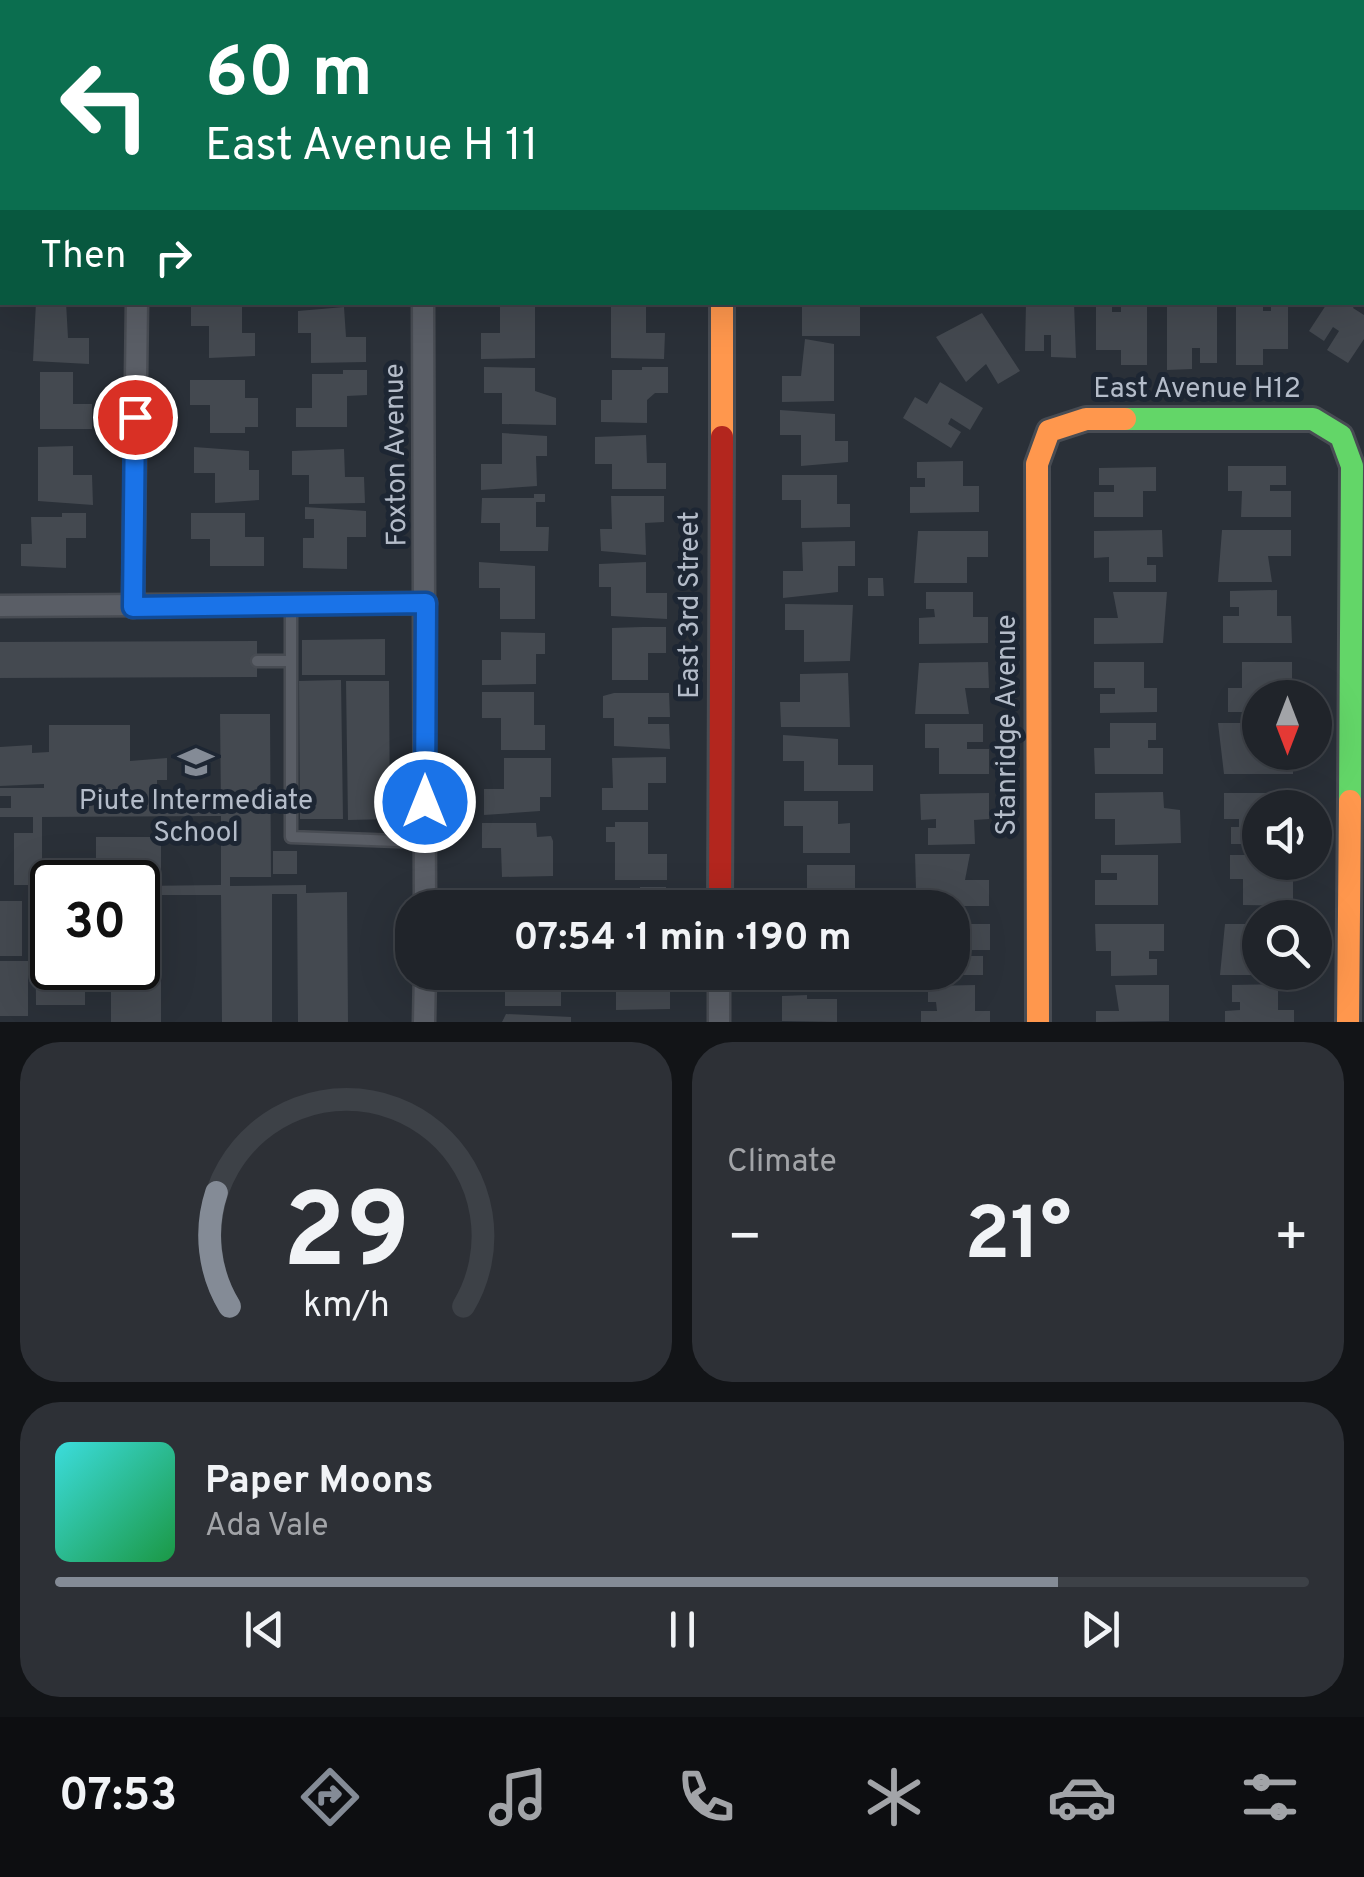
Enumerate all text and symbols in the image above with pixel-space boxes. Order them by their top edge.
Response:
text: 60 m [205,32,373,121]
icon: left [40,40,170,170]
text: East Avenue H 11 [205,119,539,176]
icon: right [146,230,201,285]
text: Then [40,233,126,282]
street label: Foxton Avenue [377,363,417,547]
street label: East Avenue H12 [1093,372,1301,408]
pin [93,375,178,460]
icon: arrive [108,390,163,445]
street label: East 3rd Street [673,511,709,699]
street label: Stanridge Avenue [990,614,1026,836]
north arrow [1242,680,1332,770]
map controls [1242,680,1332,990]
school or university icon: Piute Intermediate School [177,743,215,781]
position arrow [373,750,477,854]
place label: Piute Intermediate School [79,784,313,852]
button: sound [1242,790,1332,880]
speed limit sign: 30 [30,860,160,990]
button: search [1242,900,1332,990]
text: 07:54 · 1 min · 190 m [513,915,852,964]
text: Climate [727,1143,837,1183]
text: 29 [282,1172,410,1304]
text: 21° [964,1191,1072,1286]
text: − [727,1205,762,1275]
text: + [1274,1205,1309,1275]
text: km/h [303,1284,389,1330]
text: Paper Moons [205,1458,434,1507]
text: Ada Vale [205,1507,329,1547]
icon: previous [237,1602,292,1657]
icon: pause [655,1602,710,1657]
icon: next [1073,1602,1128,1657]
icon: directions [295,1762,365,1832]
icon: music [483,1762,553,1832]
icon: phone [671,1762,741,1832]
icon: climate [859,1762,929,1832]
icon: car [1047,1762,1117,1832]
icon: filters [1235,1762,1305,1832]
text: 07:53 [59,1769,177,1826]

